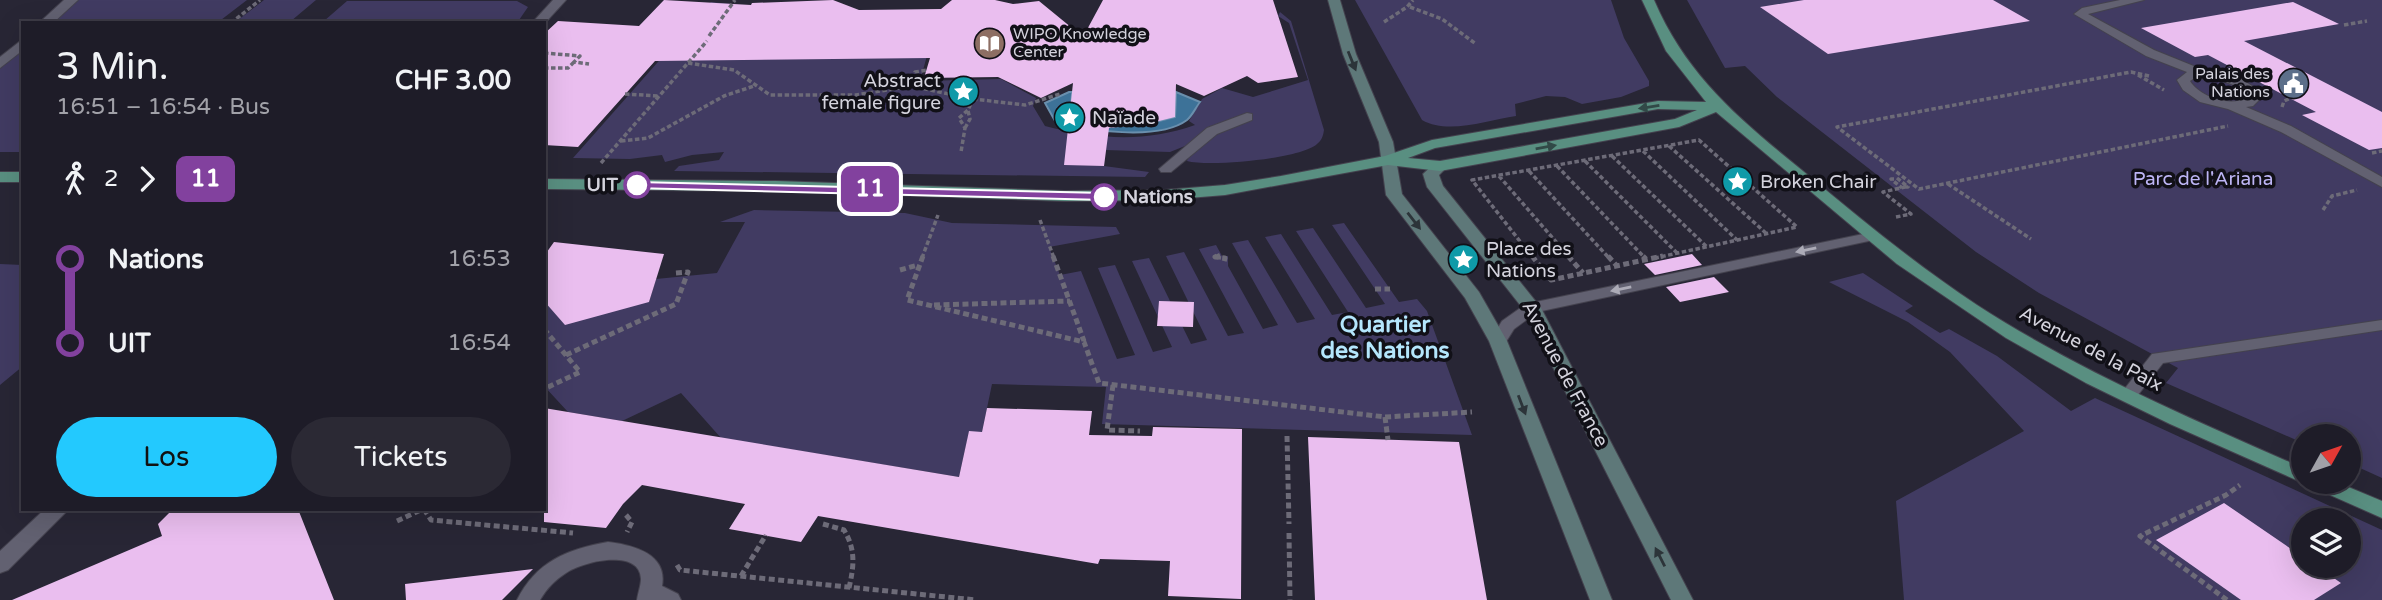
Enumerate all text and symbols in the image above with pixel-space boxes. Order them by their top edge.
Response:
place label: WIPO Knowledge Center [1013,24,1147,62]
library icon: WIPO Knowledge Center [973,26,1007,60]
text: 3 Min. [56,44,169,90]
one-way arrow [1346,50,1357,71]
place label: Palais des Nations [2195,64,2270,102]
text: CHF 3.00 [395,65,511,96]
public building icon: Palais des Nations [2276,66,2310,100]
place label: Abstract female figure [822,70,941,114]
place icon: Abstract female figure [947,75,981,109]
text: 16:51 – 16:54 · Bus [56,93,270,121]
place icon: Naïade [1052,101,1086,135]
one-way arrow [1638,102,1660,113]
place label: Naïade [1092,107,1156,129]
one-way arrow [1535,141,1557,152]
icon: walk [56,160,94,198]
icon: forward [128,160,166,198]
text: 11 [190,164,221,193]
text: 2 [104,165,118,193]
place icon: Broken Chair [1720,165,1754,199]
line badge: 11 [838,166,902,212]
park label: Parc de l'Ariana [2133,168,2273,190]
place label: Broken Chair [1760,171,1877,193]
marker: UIT [624,172,650,198]
place label: UIT [587,174,618,196]
text: 11 [855,174,885,203]
marker: Nations [1091,184,1117,210]
place label: Nations [1123,186,1193,208]
one-way arrow [1407,212,1421,230]
place label: Place des Nations [1486,238,1572,282]
place icon: Place des Nations [1446,243,1480,277]
text: Nations [108,244,204,275]
text: 16:53 [447,245,511,273]
one-way arrow [1795,245,1817,256]
one-way arrow [1610,283,1632,294]
street label: Avenue de France [1517,297,1613,451]
street label: Avenue de la Paix [2016,302,2166,396]
district label: Quartier des Nations [1320,311,1450,365]
text: UIT [108,328,151,359]
text: 16:54 [447,329,511,357]
one-way arrow [1517,394,1528,415]
button: Los [56,417,277,497]
button: Tickets [291,417,511,497]
north arrow [2291,424,2361,494]
map controls [2291,424,2361,578]
button: layers [2291,508,2361,578]
one-way arrow [1654,547,1666,567]

